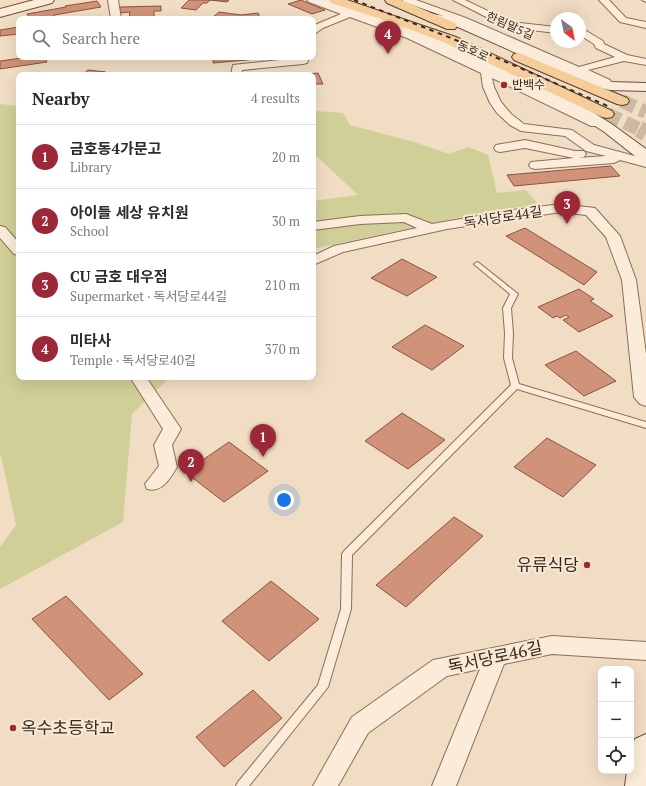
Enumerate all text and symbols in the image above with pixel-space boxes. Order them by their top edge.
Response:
street label: 한림말5길 [484,8,536,43]
north arrow [550,12,586,48]
search box [16,16,316,60]
pin: 4 [375,21,401,54]
icon: search [30,27,52,49]
text: Search here [62,28,140,48]
street label: 동호로 [455,37,491,64]
place label: 반백수 [512,77,545,92]
marker: 반백수 [499,80,509,90]
text: Nearby [32,87,90,110]
text: 4 results [251,89,300,107]
text: 금호동4가문고 [70,138,161,158]
text: 1 [41,148,49,166]
text: 20 m [272,148,300,166]
text: Library [70,158,111,176]
pin: 3 [554,191,580,224]
street label: 독서당로44길 [462,201,544,232]
text: 아이들 세상 유치원 [70,202,189,222]
text: 2 [41,212,49,230]
text: 30 m [272,212,300,230]
text: School [70,222,109,240]
text: CU 금호 대우점 [70,266,168,286]
text: 3 [41,276,49,294]
text: 210 m [265,276,300,294]
text: Supermarket · 독서당로44길 [70,287,227,305]
text: 미타사 [70,330,111,350]
text: 4 [41,340,49,358]
text: 370 m [265,340,300,358]
text: Temple · 독서당로40길 [70,351,196,369]
pin: 1 [250,424,276,457]
pin: 2 [178,449,204,482]
your location [274,490,294,510]
place label: 유류식당 [516,553,579,576]
marker: 유류식당 [582,560,592,570]
street label: 독서당로46길 [445,635,544,678]
map controls [598,666,634,774]
button: + [598,666,634,702]
button: − [598,702,634,738]
place label: 옥수초등학교 [21,716,115,739]
marker: 옥수초등학교 [8,723,18,733]
button: locate [598,738,634,774]

